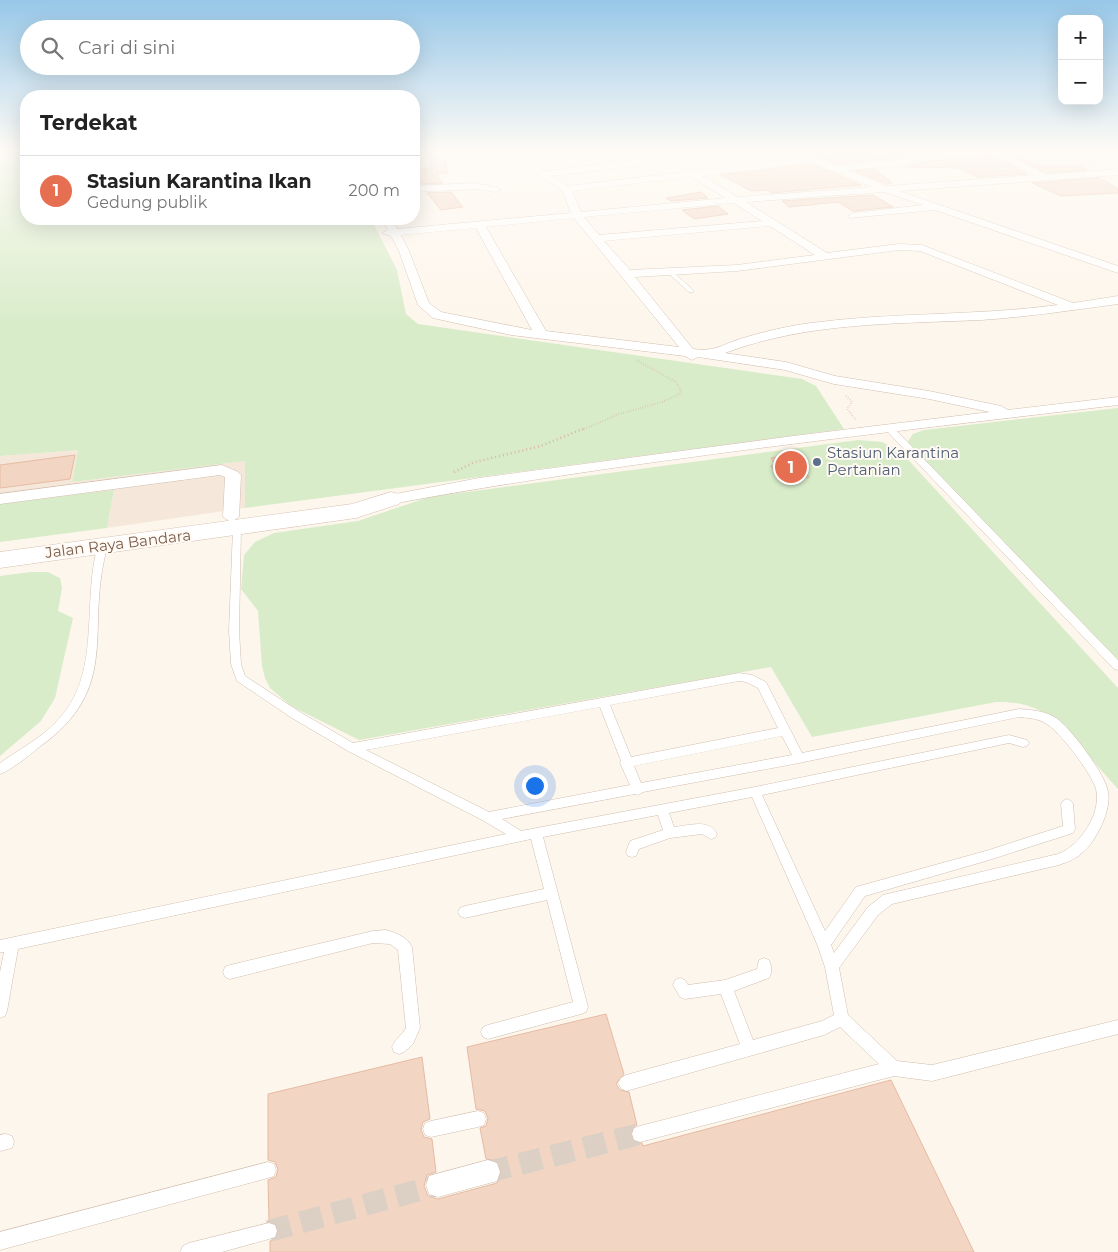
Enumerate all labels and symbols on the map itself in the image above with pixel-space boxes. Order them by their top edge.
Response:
place label: Stasiun Karantina Pertanian [827,443,959,479]
pin: 1 [775,448,807,486]
marker: Stasiun Karantina Pertanian [811,456,823,468]
street label: Jalan Raya Bandara [43,525,192,562]
your location [522,773,548,799]

